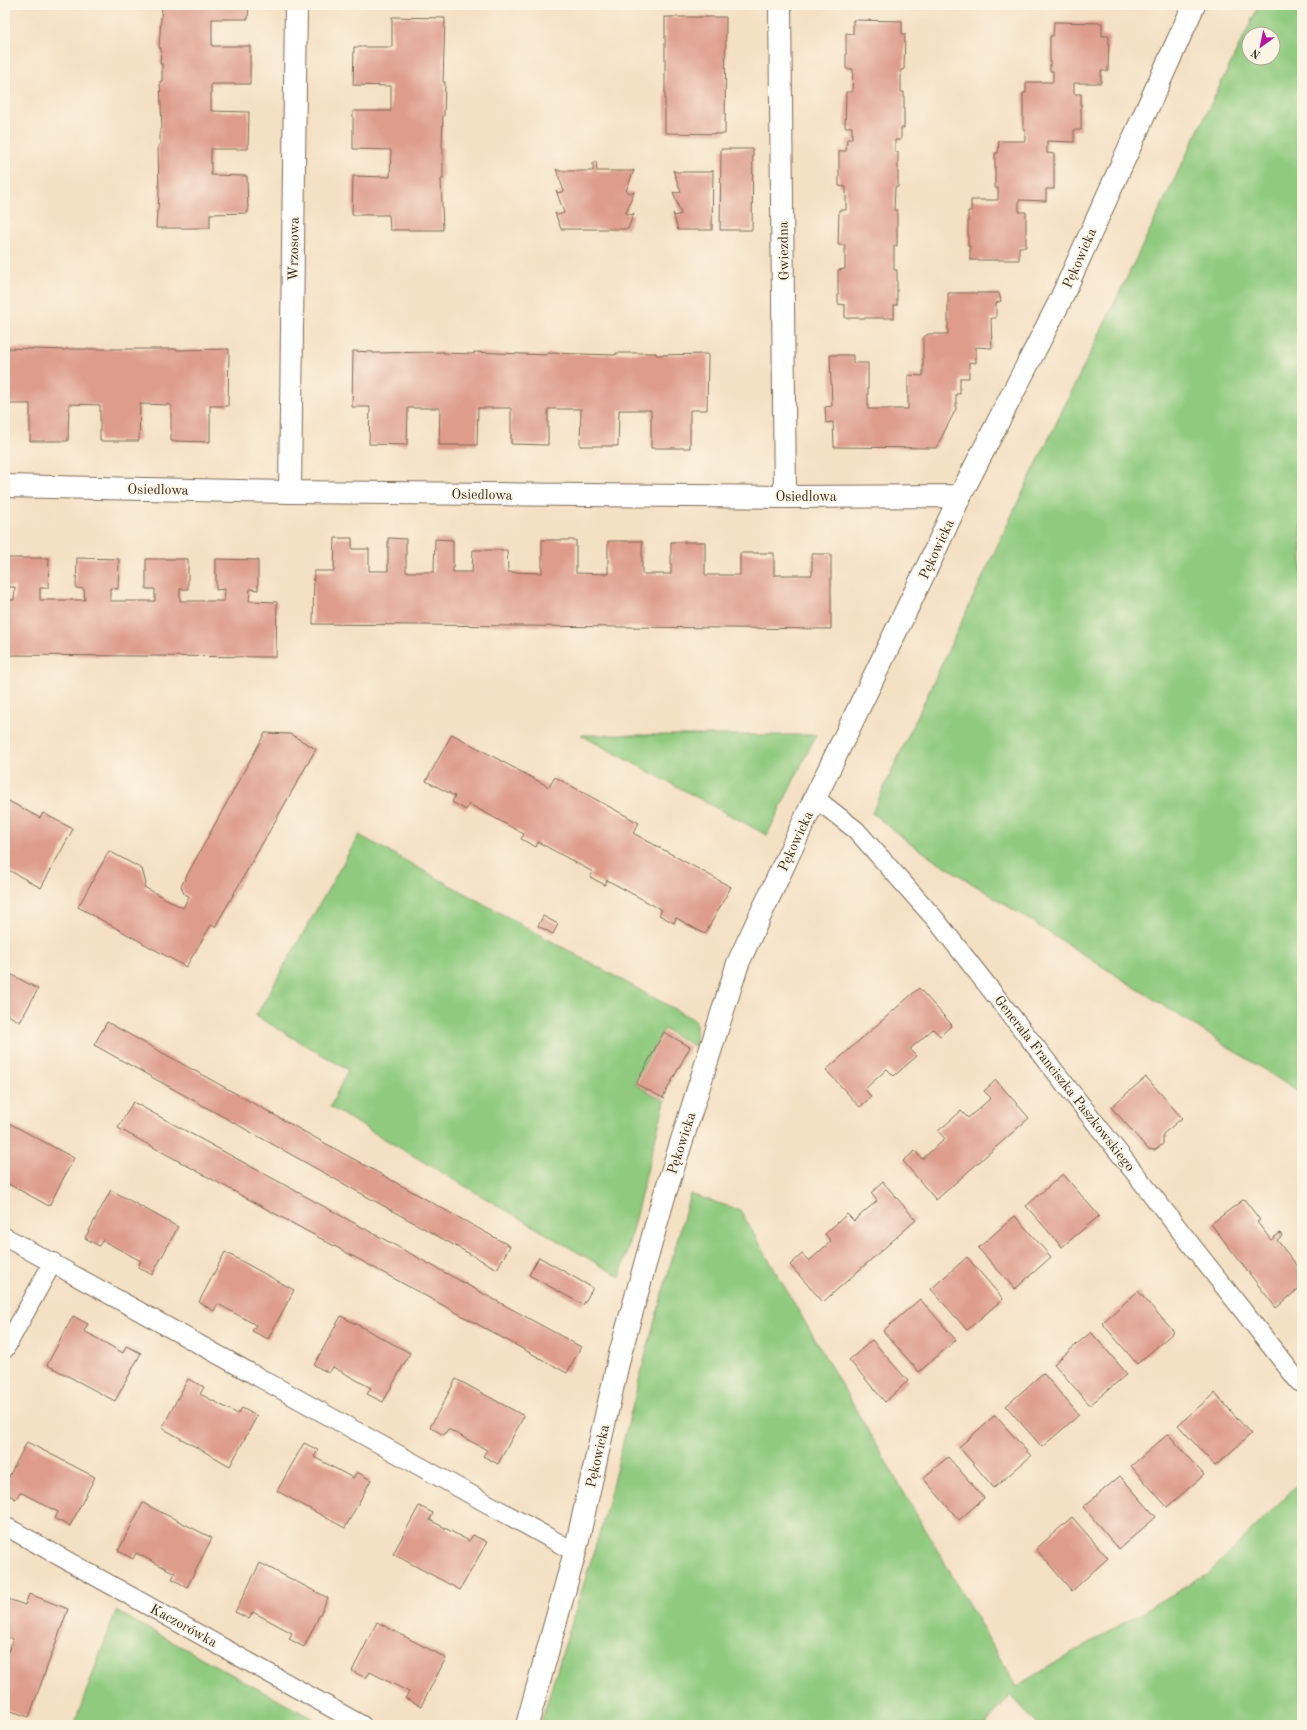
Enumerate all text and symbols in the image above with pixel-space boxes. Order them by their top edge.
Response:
north arrow [1241,26,1281,66]
text: N [1249,46,1263,60]
street label: Wrzosowa [286,217,302,281]
street label: Gwiezdna [776,221,792,281]
street label: Pękowicka [1060,226,1099,291]
street label: Osiedlowa [127,482,189,498]
street label: Osiedlowa [451,487,513,503]
street label: Osiedlowa [775,490,837,504]
street label: Pękowicka [917,517,957,581]
street label: Pękowicka [776,809,816,873]
street label: Generała Franciszka Paszkowskiego [991,993,1137,1174]
street label: Pękowicka [665,1111,699,1176]
street label: Pękowicka [584,1423,612,1489]
street label: Kaczorówka [148,1602,219,1650]

